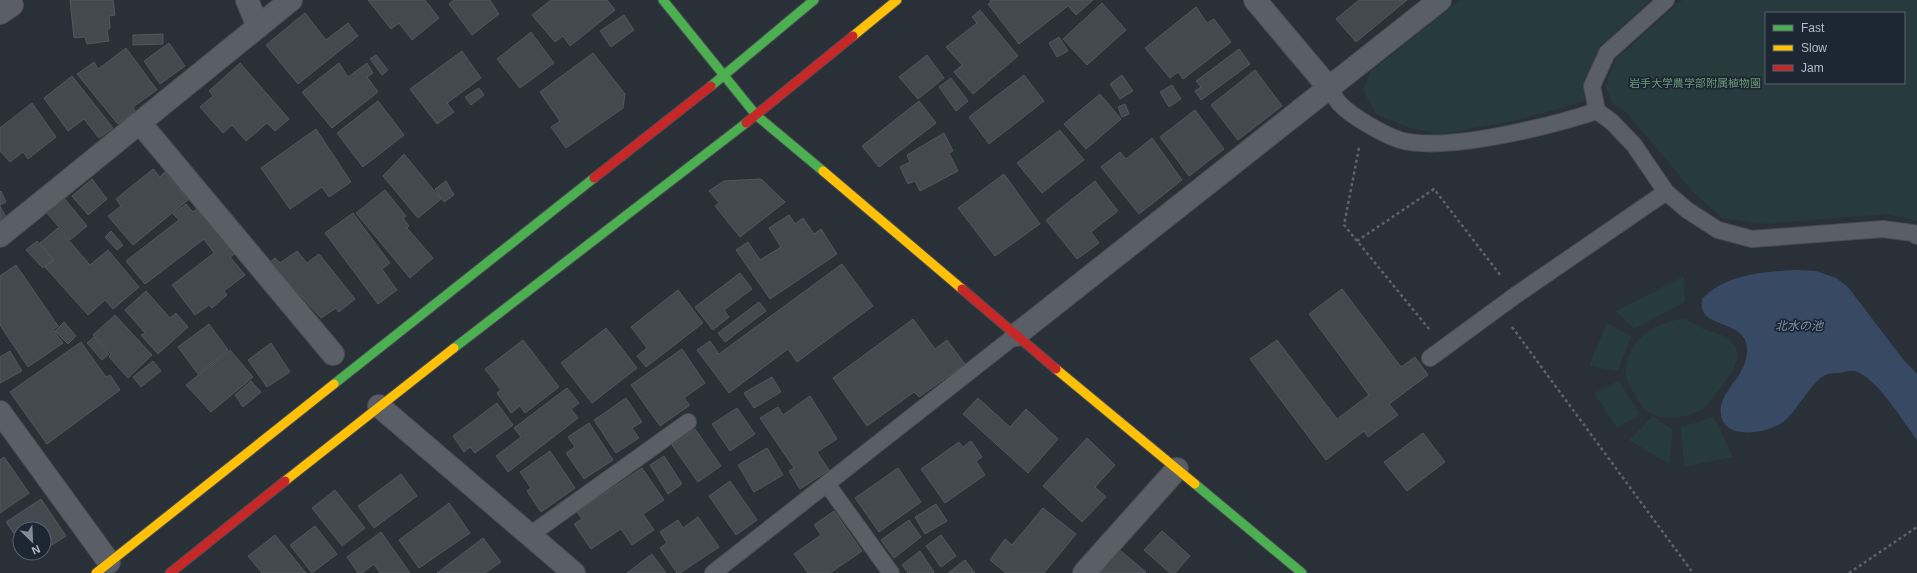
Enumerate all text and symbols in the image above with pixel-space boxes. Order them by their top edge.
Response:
legend [1765,12,1905,84]
text: Fast [1801,21,1825,35]
text: Slow [1801,41,1827,55]
text: Jam [1801,61,1824,75]
park label: 岩手大学農学部附属植物園 [1629,77,1761,89]
water label: 北水の池 [1775,319,1824,333]
north arrow [12,521,52,561]
text: N [30,543,42,557]

